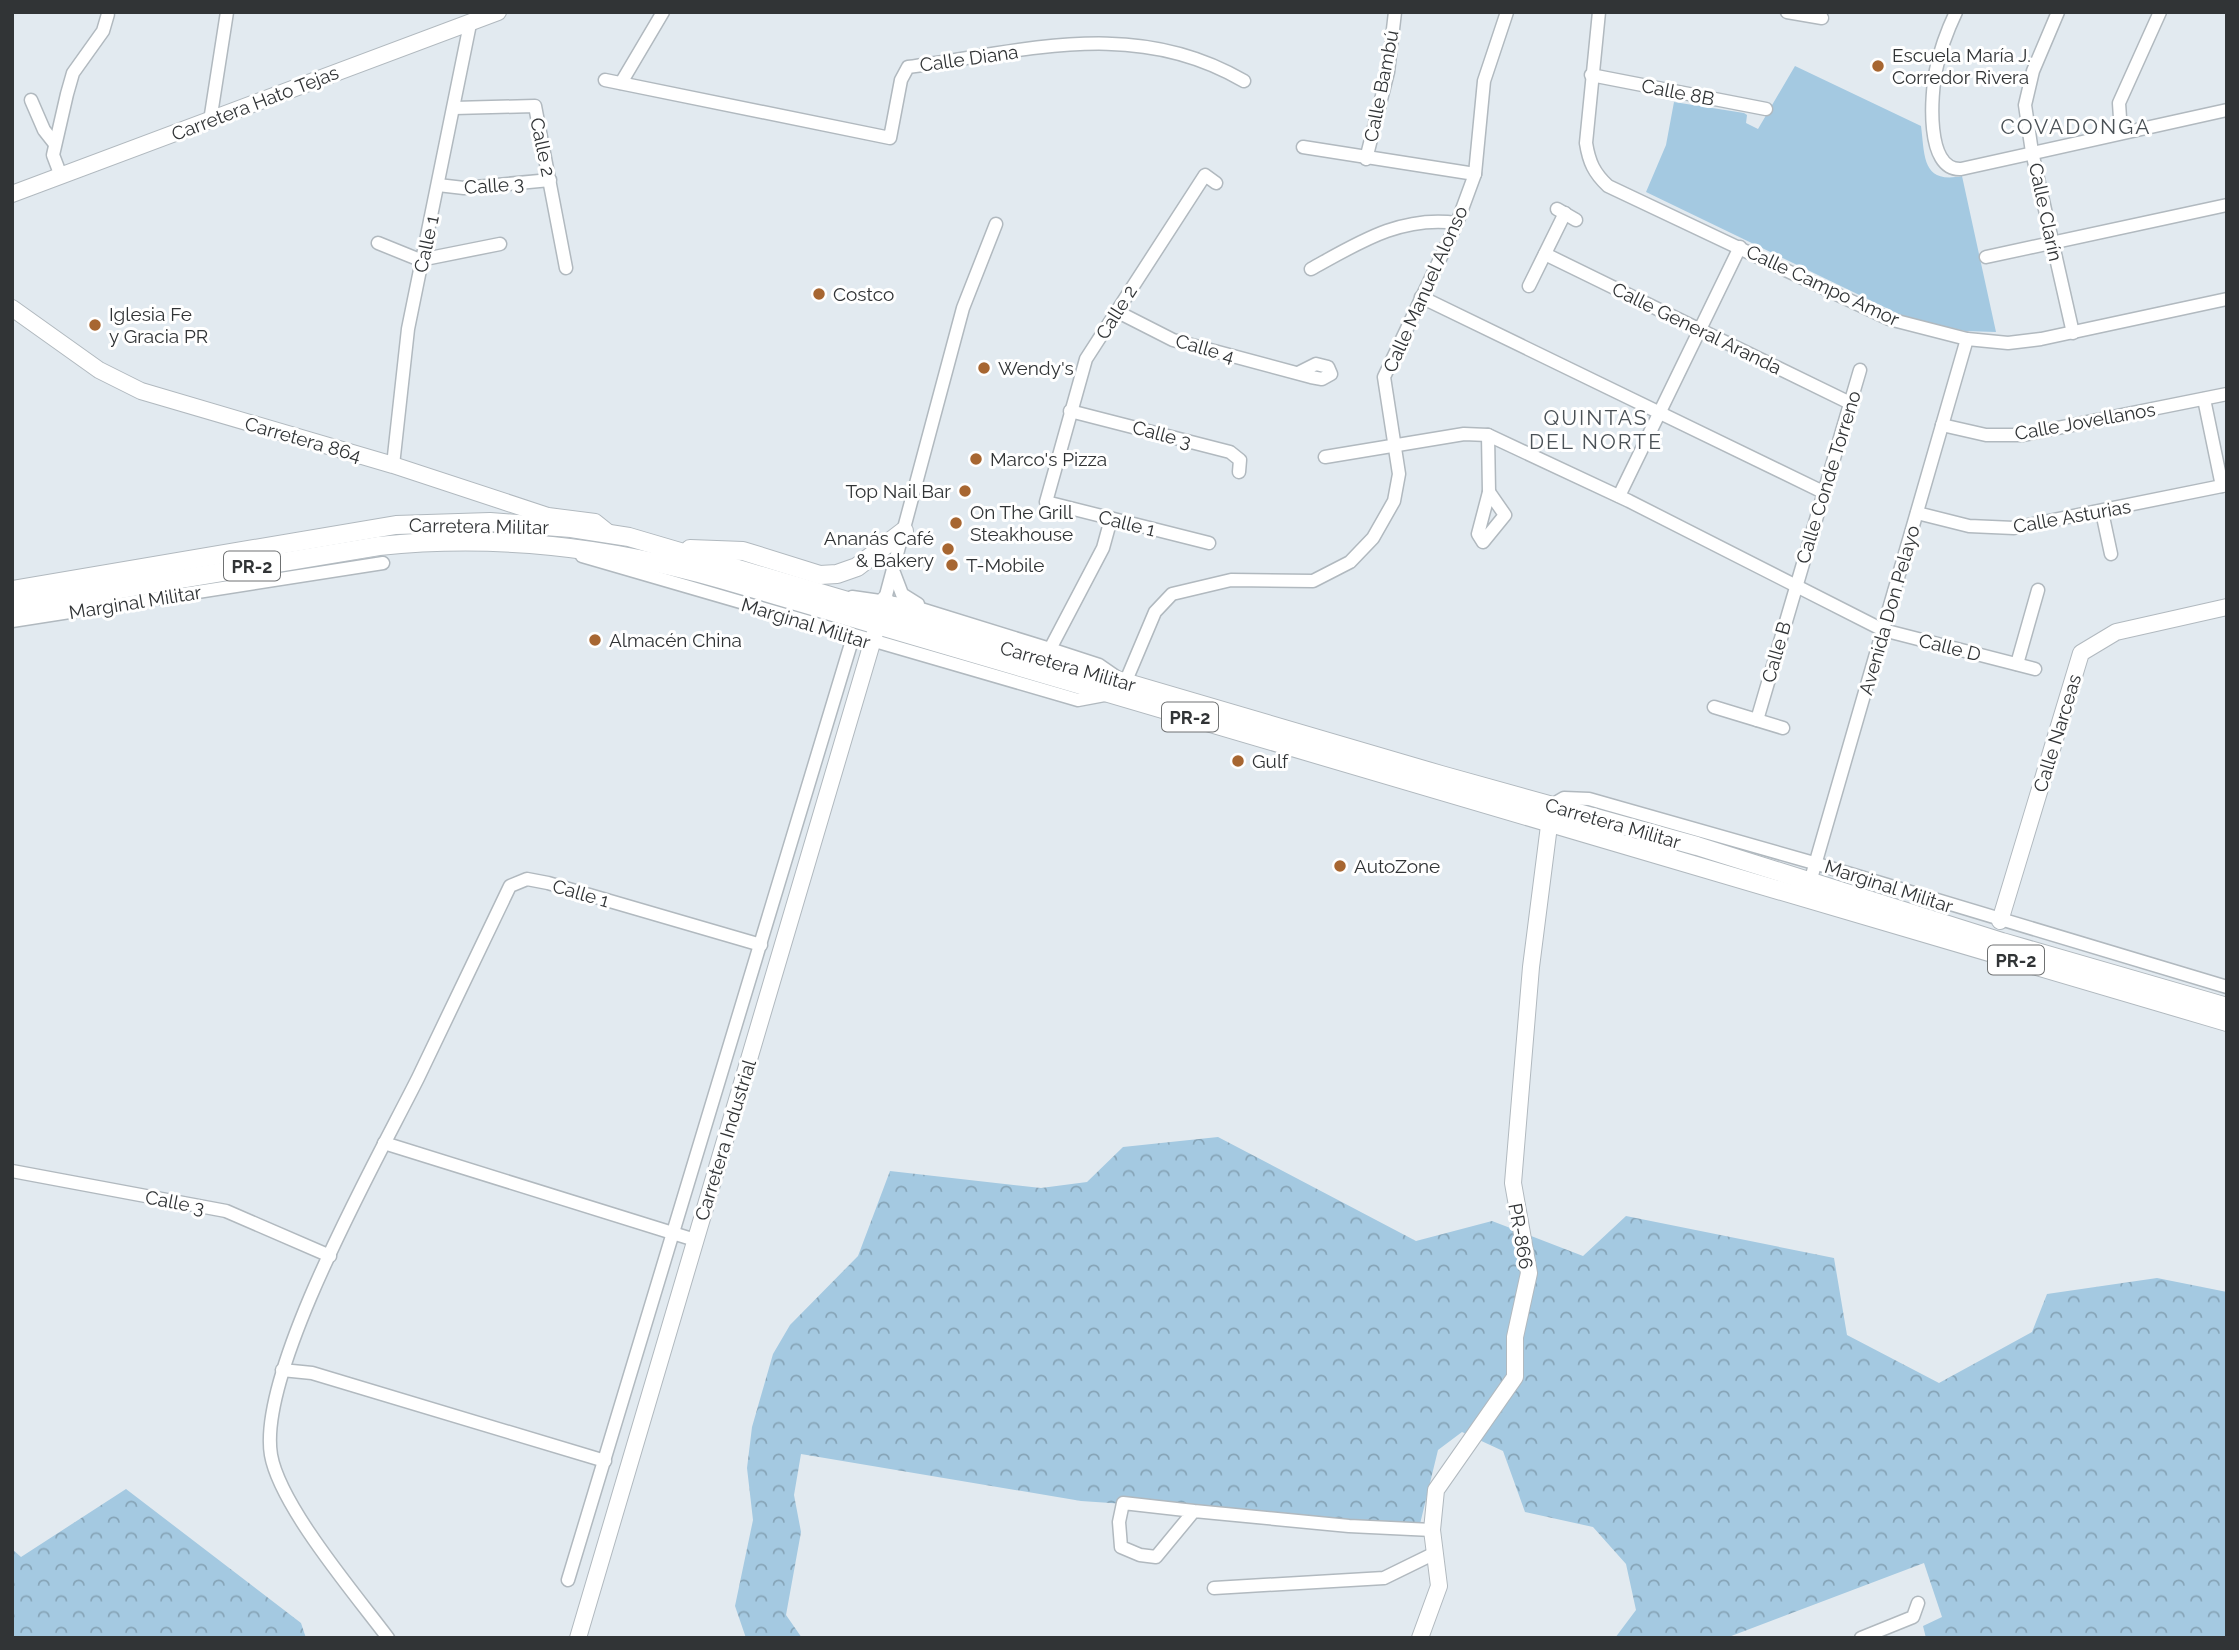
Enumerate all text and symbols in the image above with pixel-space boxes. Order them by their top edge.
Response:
street label: Calle Bambú [1359,28,1403,144]
street label: Calle Diana [918,40,1020,76]
place label: Escuela María J. Corredor Rivera [1892,44,2031,88]
marker: Escuela María J. Corredor Rivera [1870,58,1886,74]
street label: Carretera Hato Tejas [168,61,342,145]
street label: Calle 8B [1640,74,1716,110]
district label: COVADONGA [2001,114,2151,139]
street label: Calle 2 [526,116,560,178]
street label: Calle Clarín [2025,161,2067,263]
street label: Calle 3 [463,172,525,198]
street label: Calle Manuel Alonso [1378,202,1472,376]
street label: Calle 1 [409,213,443,275]
street label: Calle Campo Amor [1743,240,1903,330]
street label: Calle General Aranda [1609,277,1785,379]
street label: Calle 2 [1091,281,1141,343]
place label: Costco [833,283,894,305]
marker: Costco [811,286,827,302]
place label: Iglesia Fe y Gracia PR [109,303,208,347]
marker: Iglesia Fe y Gracia PR [87,317,103,333]
street label: Calle 4 [1173,329,1237,367]
place label: Wendy's [998,357,1074,379]
marker: Wendy's [976,360,992,376]
street label: Calle Conde Torreno [1791,388,1865,566]
street label: Calle Jovellanos [2013,398,2157,444]
district label: QUINTAS DEL NORTE [1529,405,1663,454]
street label: Carretera 864 [242,412,364,466]
street label: Calle 3 [1130,416,1194,452]
place label: Marco's Pizza [990,448,1107,470]
marker: Marco's Pizza [968,451,984,467]
place label: Top Nail Bar [845,480,951,502]
marker: Top Nail Bar [957,483,973,499]
street label: Calle Asturias [2011,495,2133,537]
place label: On The Grill Steakhouse [970,501,1074,545]
street label: Calle 1 [1096,505,1158,541]
street label: Carretera Militar [409,514,550,538]
marker: On The Grill Steakhouse [948,515,964,531]
street label: Avenida Don Pelayo [1854,523,1924,697]
place label: Ananás Café & Bakery [824,527,934,571]
marker: Ananás Café & Bakery [940,541,956,557]
road number: PR-2 [224,552,280,580]
place label: T-Mobile [966,554,1044,576]
marker: T-Mobile [944,557,960,573]
street label: Marginal Militar [67,581,203,623]
street label: Marginal Militar [739,593,873,653]
street label: Calle B [1757,619,1795,685]
place label: Almacén China [609,629,742,651]
street label: Calle D [1917,629,1983,665]
marker: Almacén China [587,632,603,648]
street label: Carretera Militar [998,636,1139,696]
street label: Calle Narceas [2029,671,2085,795]
road number: PR-2 [1162,702,1218,732]
place label: Gulf [1252,750,1289,772]
marker: Gulf [1230,753,1246,769]
street label: Carretera Militar [1543,793,1684,853]
place label: AutoZone [1354,855,1440,877]
street label: Marginal Militar [1822,855,1956,917]
marker: AutoZone [1332,858,1348,874]
street label: Calle 1 [550,874,612,912]
road number: PR-2 [1988,945,2044,974]
street label: Carretera Industrial [690,1056,760,1223]
street label: Calle 3 [144,1185,206,1219]
street label: PR-866 [1504,1201,1538,1271]

